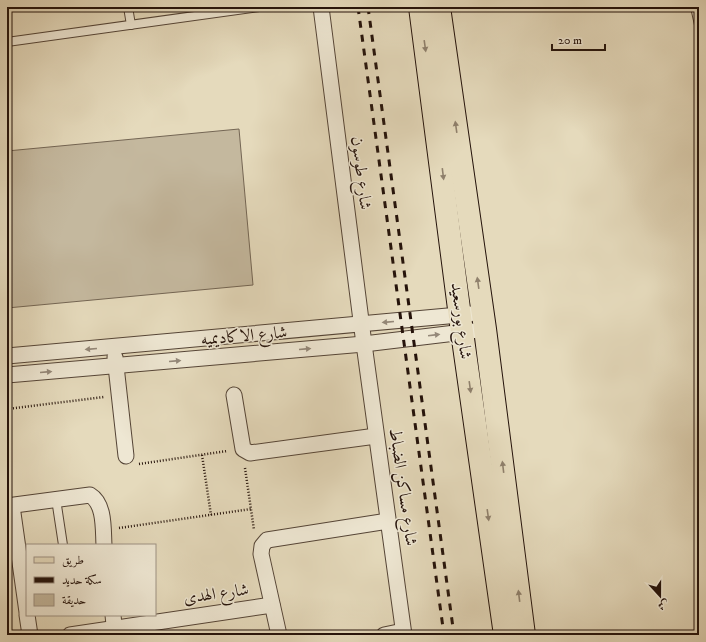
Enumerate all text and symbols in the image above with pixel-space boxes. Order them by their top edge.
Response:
scale bar [552,26,605,52]
text: 20 m [558,33,582,48]
one-way arrow [422,40,428,52]
one-way arrow [453,120,459,133]
street label: شارع طوسون [344,135,376,211]
one-way arrow [440,168,446,180]
one-way arrow [475,277,481,289]
street label: شارع بورسعيد [443,281,477,361]
one-way arrow [382,318,394,325]
street label: شارع الاكاديميه [200,321,288,353]
one-way arrow [428,332,440,339]
one-way arrow [85,345,97,352]
one-way arrow [299,346,311,353]
one-way arrow [169,357,181,364]
one-way arrow [40,369,52,375]
one-way arrow [467,381,473,393]
street label: شارع مساكن الضباط [382,427,422,548]
one-way arrow [499,461,506,473]
one-way arrow [485,509,491,521]
legend [26,544,156,616]
text: طريق [62,553,84,568]
text: سكة حديد [62,573,102,588]
north arrow [640,576,680,616]
street label: شارع الهدى [182,579,250,611]
one-way arrow [516,590,522,602]
text: حديقة [62,593,86,608]
text: ش [656,596,671,613]

